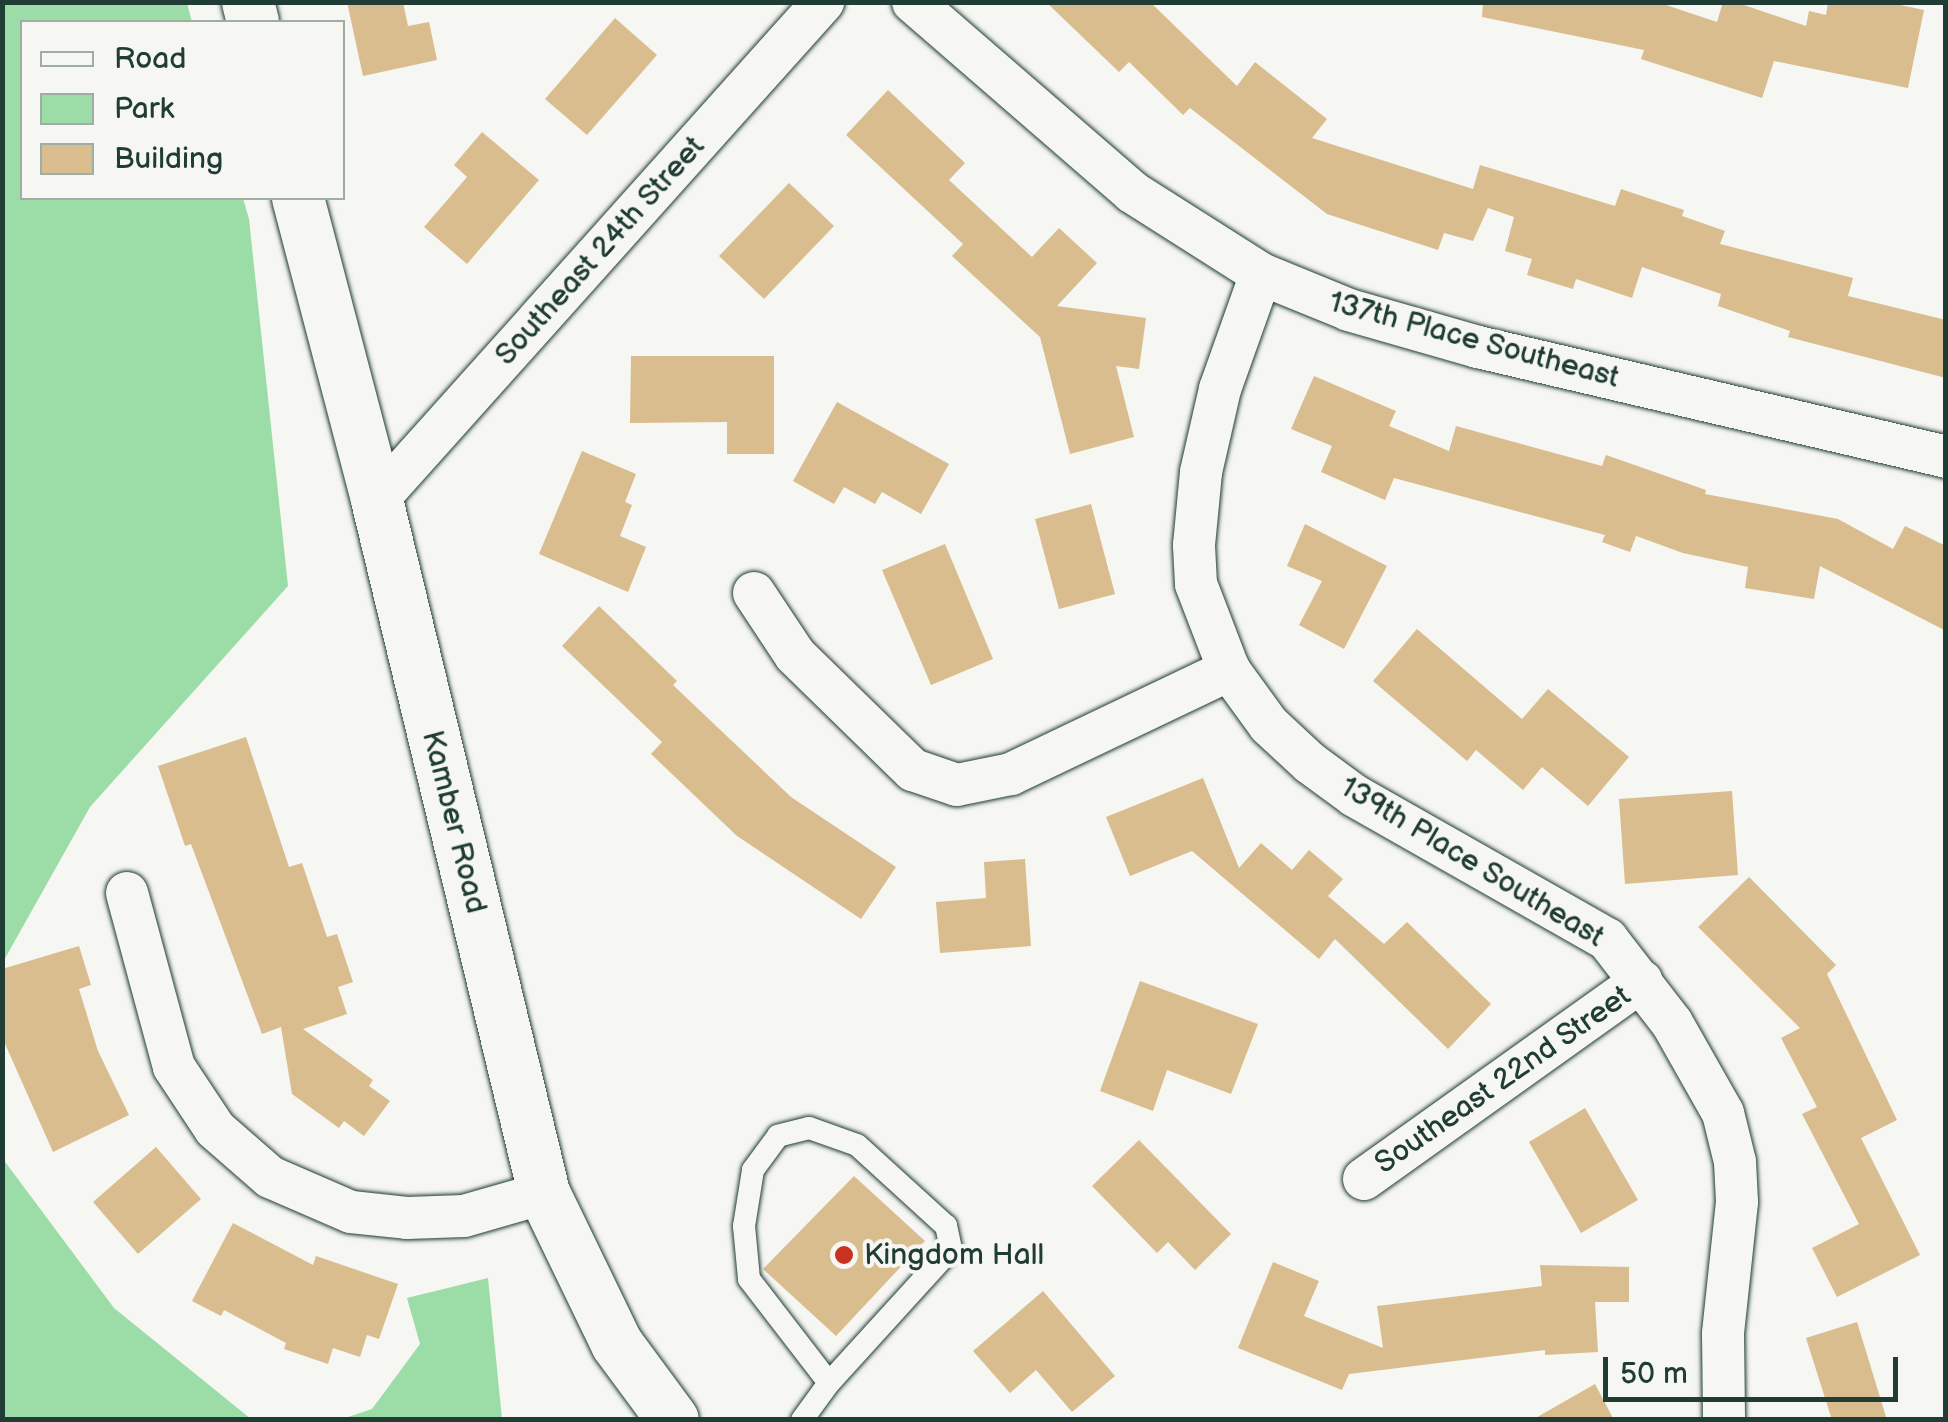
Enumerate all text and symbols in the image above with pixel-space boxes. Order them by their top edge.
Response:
legend [20,20,345,200]
text: Road [114,41,187,77]
text: Park [114,91,174,127]
street label: Southeast 24th Street [488,129,712,373]
text: Building [114,141,223,177]
street label: 137th Place Southeast [1325,284,1623,396]
street label: Kamber Road [414,727,494,917]
street label: 139th Place Southeast [1333,769,1611,955]
street label: Southeast 22nd Street [1368,978,1638,1182]
place label: Kingdom Hall [864,1237,1044,1273]
marker: Kingdom Hall [833,1244,855,1266]
scale bar [1608,1337,1903,1399]
text: 50 m [1620,1356,1688,1392]

